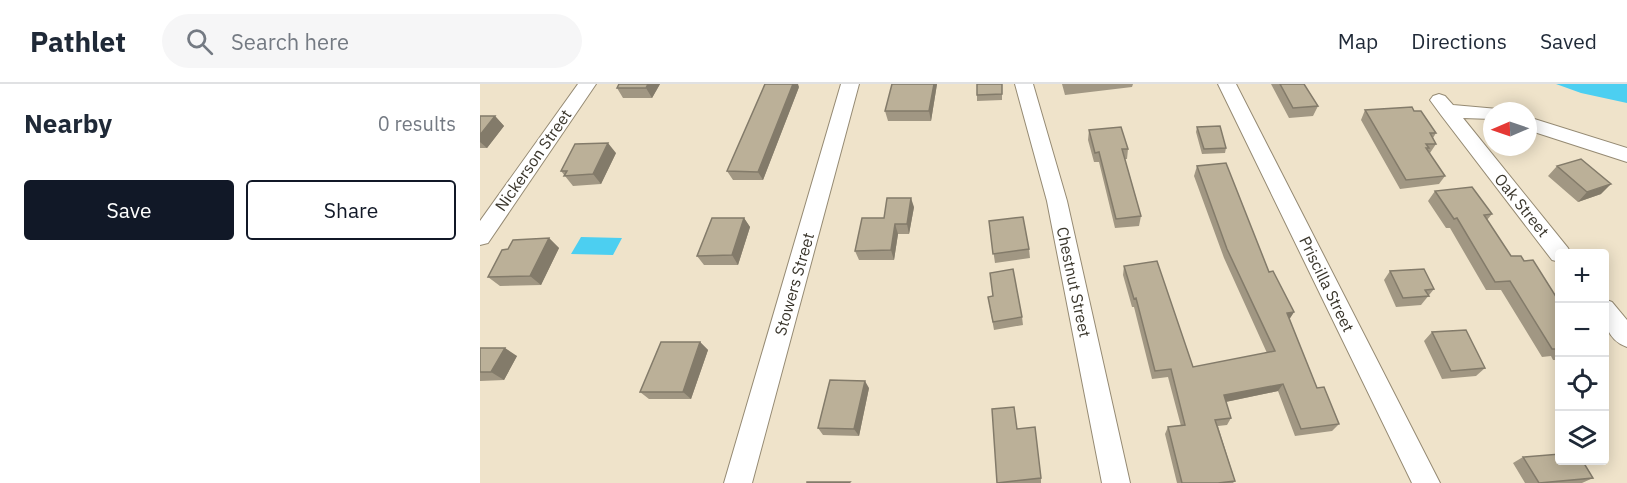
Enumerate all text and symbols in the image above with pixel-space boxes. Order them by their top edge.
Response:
search box [162,14,582,68]
text: Pathlet [30,23,126,60]
icon: search [183,25,216,58]
text: Search here [231,27,349,56]
text: Map [1338,27,1378,55]
text: Directions [1411,27,1507,55]
text: Saved [1540,27,1597,55]
north arrow [1483,102,1537,156]
street label: Nickerson Street [490,105,576,215]
text: Nearby [24,106,112,140]
text: 0 results [378,110,456,137]
street label: Oak Street [1490,169,1554,241]
button: Save [24,180,234,240]
button: Share [246,180,456,240]
street label: Chestnut Street [1053,225,1095,339]
street label: Stowers Street [770,230,818,338]
street label: Priscilla Street [1295,233,1359,335]
map controls [1555,249,1609,465]
button: + [1555,249,1609,303]
button: − [1555,303,1609,357]
button: locate [1555,357,1609,411]
button: layers [1555,411,1609,465]

